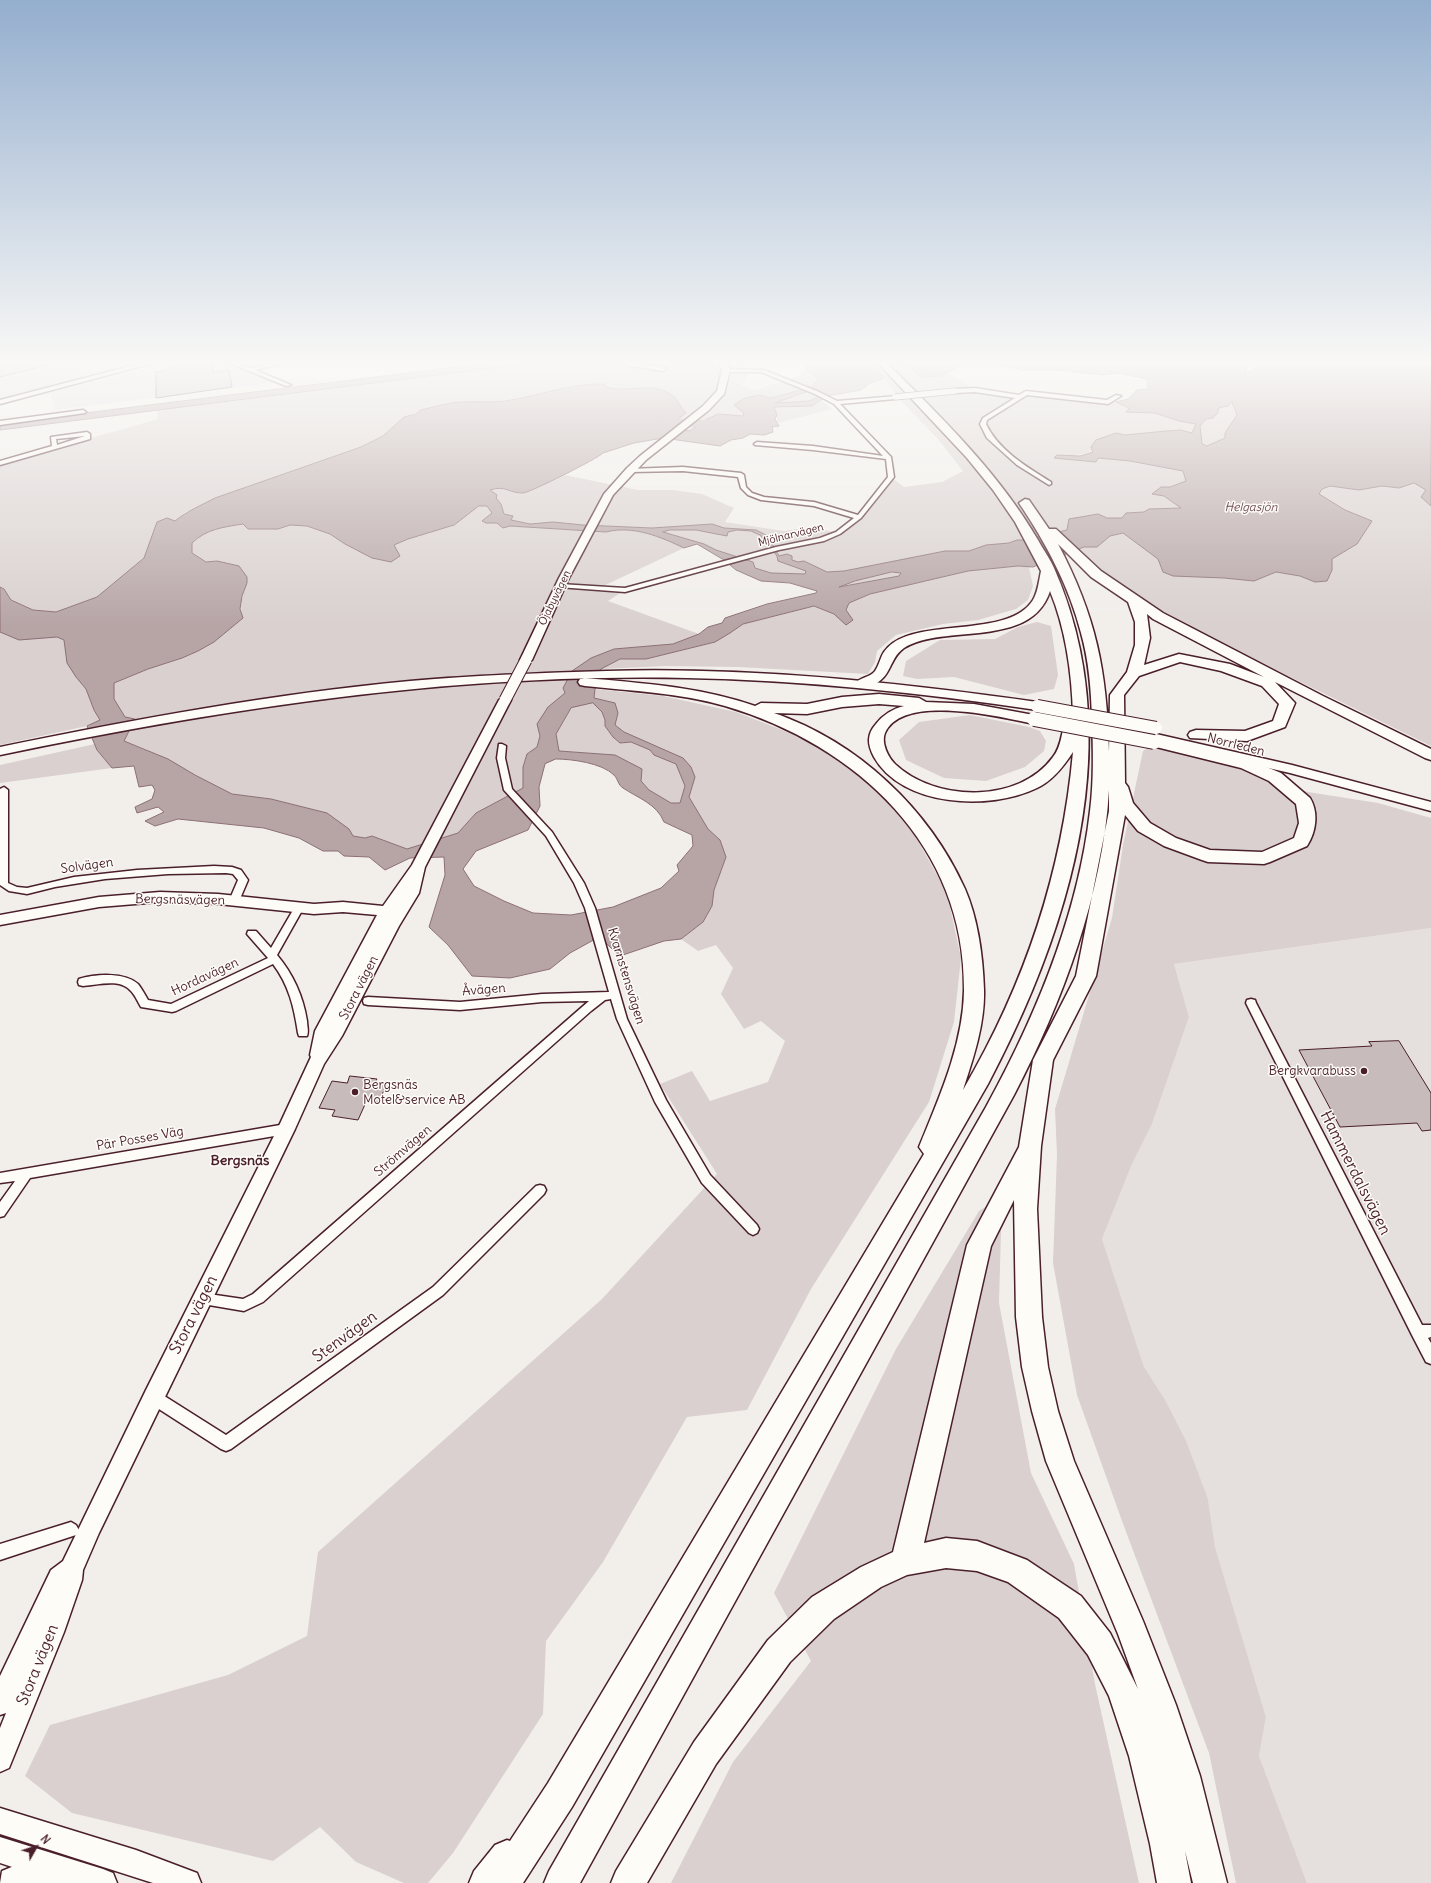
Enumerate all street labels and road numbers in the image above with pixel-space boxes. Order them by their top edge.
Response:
street label: Mjölnarvägen [757,520,825,550]
street label: Öjabyvägen [536,568,574,628]
street label: Norrleden [1206,730,1266,760]
street label: Solvägen [60,855,114,877]
street label: Bergsnäsvägen [135,891,225,909]
street label: Kvarnstensvägen [604,926,648,1026]
street label: Stora vägen [336,953,382,1023]
street label: Hordavägen [169,955,241,999]
street label: Åvägen [462,980,506,1000]
street label: Hammerdalsvägen [1315,1108,1395,1238]
street label: Strömvägen [371,1122,435,1180]
street label: Pär Posses Väg [95,1124,185,1154]
street label: Stora vägen [166,1272,222,1358]
street label: Stenvägen [309,1307,381,1367]
street label: Stora vägen [13,1622,63,1708]

